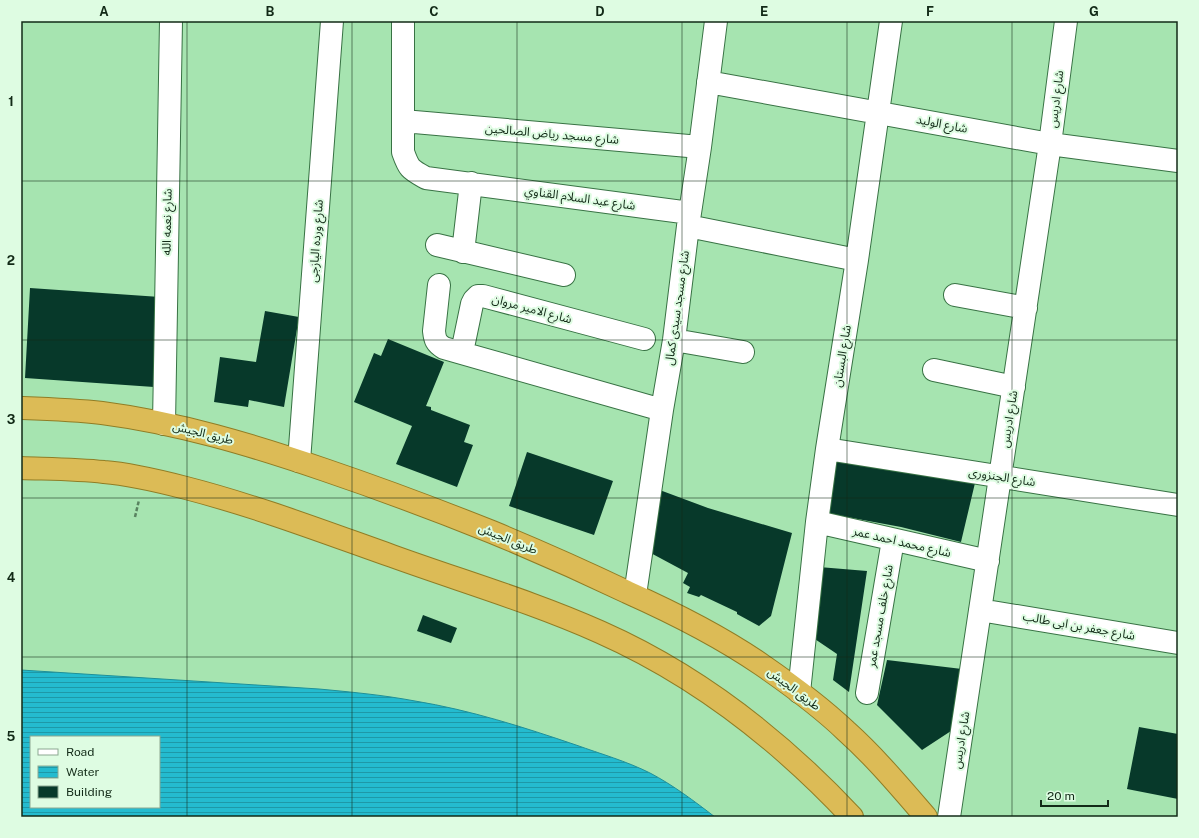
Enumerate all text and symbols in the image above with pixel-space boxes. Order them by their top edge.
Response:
text: A [99,4,109,19]
text: B [266,4,275,19]
text: C [429,4,439,19]
text: D [595,4,605,19]
text: E [760,4,768,19]
text: F [926,4,934,19]
text: G [1089,4,1099,19]
street label: شارع ادريس [1046,69,1068,129]
text: 1 [8,94,14,109]
street label: شارع الوليد [915,112,969,138]
street label: شارع مسجد رياض الصالحين [484,121,620,149]
street label: شارع عبد السلام القناوي [523,183,636,215]
street label: شارع نعمه الله [159,188,177,256]
street label: شارع ورده اليازجى [306,199,328,283]
street label: شارع مسجد سيدى كمال [662,250,694,367]
text: 2 [7,253,15,268]
street label: شارع الامير مروان [490,292,573,328]
street label: شارع البستان [830,324,856,388]
street label: شارع ادريس [998,389,1022,449]
text: 3 [7,412,16,427]
street label: طريق الجيش [171,419,235,448]
street label: شارع الجنزورى [967,465,1037,491]
street label: طريق الجيش [476,521,539,558]
street label: شارع محمد احمد عمر [850,524,952,562]
street label: شارع خلف مسجد عمر [864,563,898,670]
text: 4 [7,570,16,585]
street label: شارع جعفر بن ابى طالب [1021,609,1136,645]
street label: طريق الجيش [764,665,823,714]
street label: شارع ادريس [950,710,974,770]
text: 5 [7,729,16,744]
legend [30,736,160,808]
text: Road [66,745,94,759]
text: Water [66,765,100,779]
scale bar [1041,782,1108,808]
text: Building [66,785,112,799]
text: 20 m [1047,789,1075,803]

